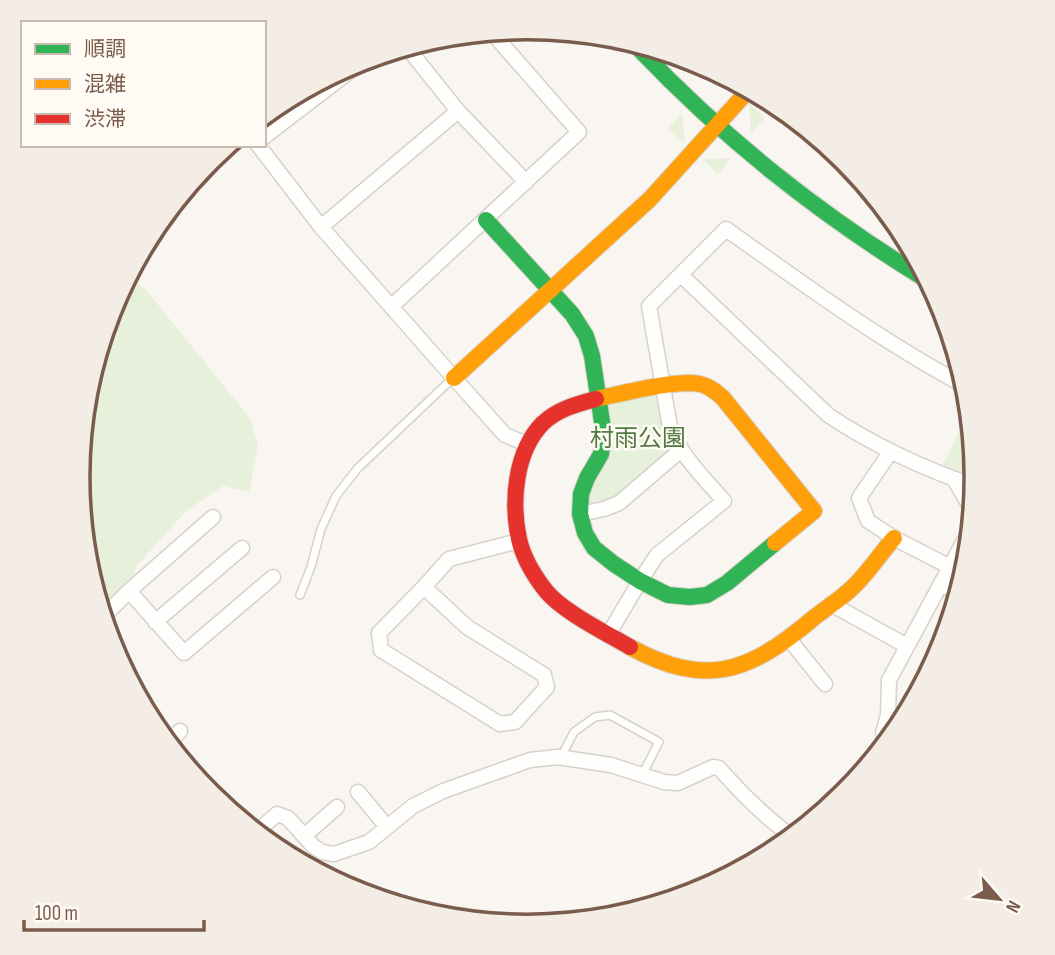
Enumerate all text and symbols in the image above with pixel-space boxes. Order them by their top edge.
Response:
legend [21,21,266,147]
text: 順調 [84,37,126,62]
text: 混雑 [84,72,126,97]
text: 渋滞 [84,107,126,132]
park label: 村雨公園 [590,424,686,453]
north arrow [964,864,1034,934]
scale bar [24,888,205,932]
text: N [1000,896,1025,916]
text: 100 m [35,901,78,926]

